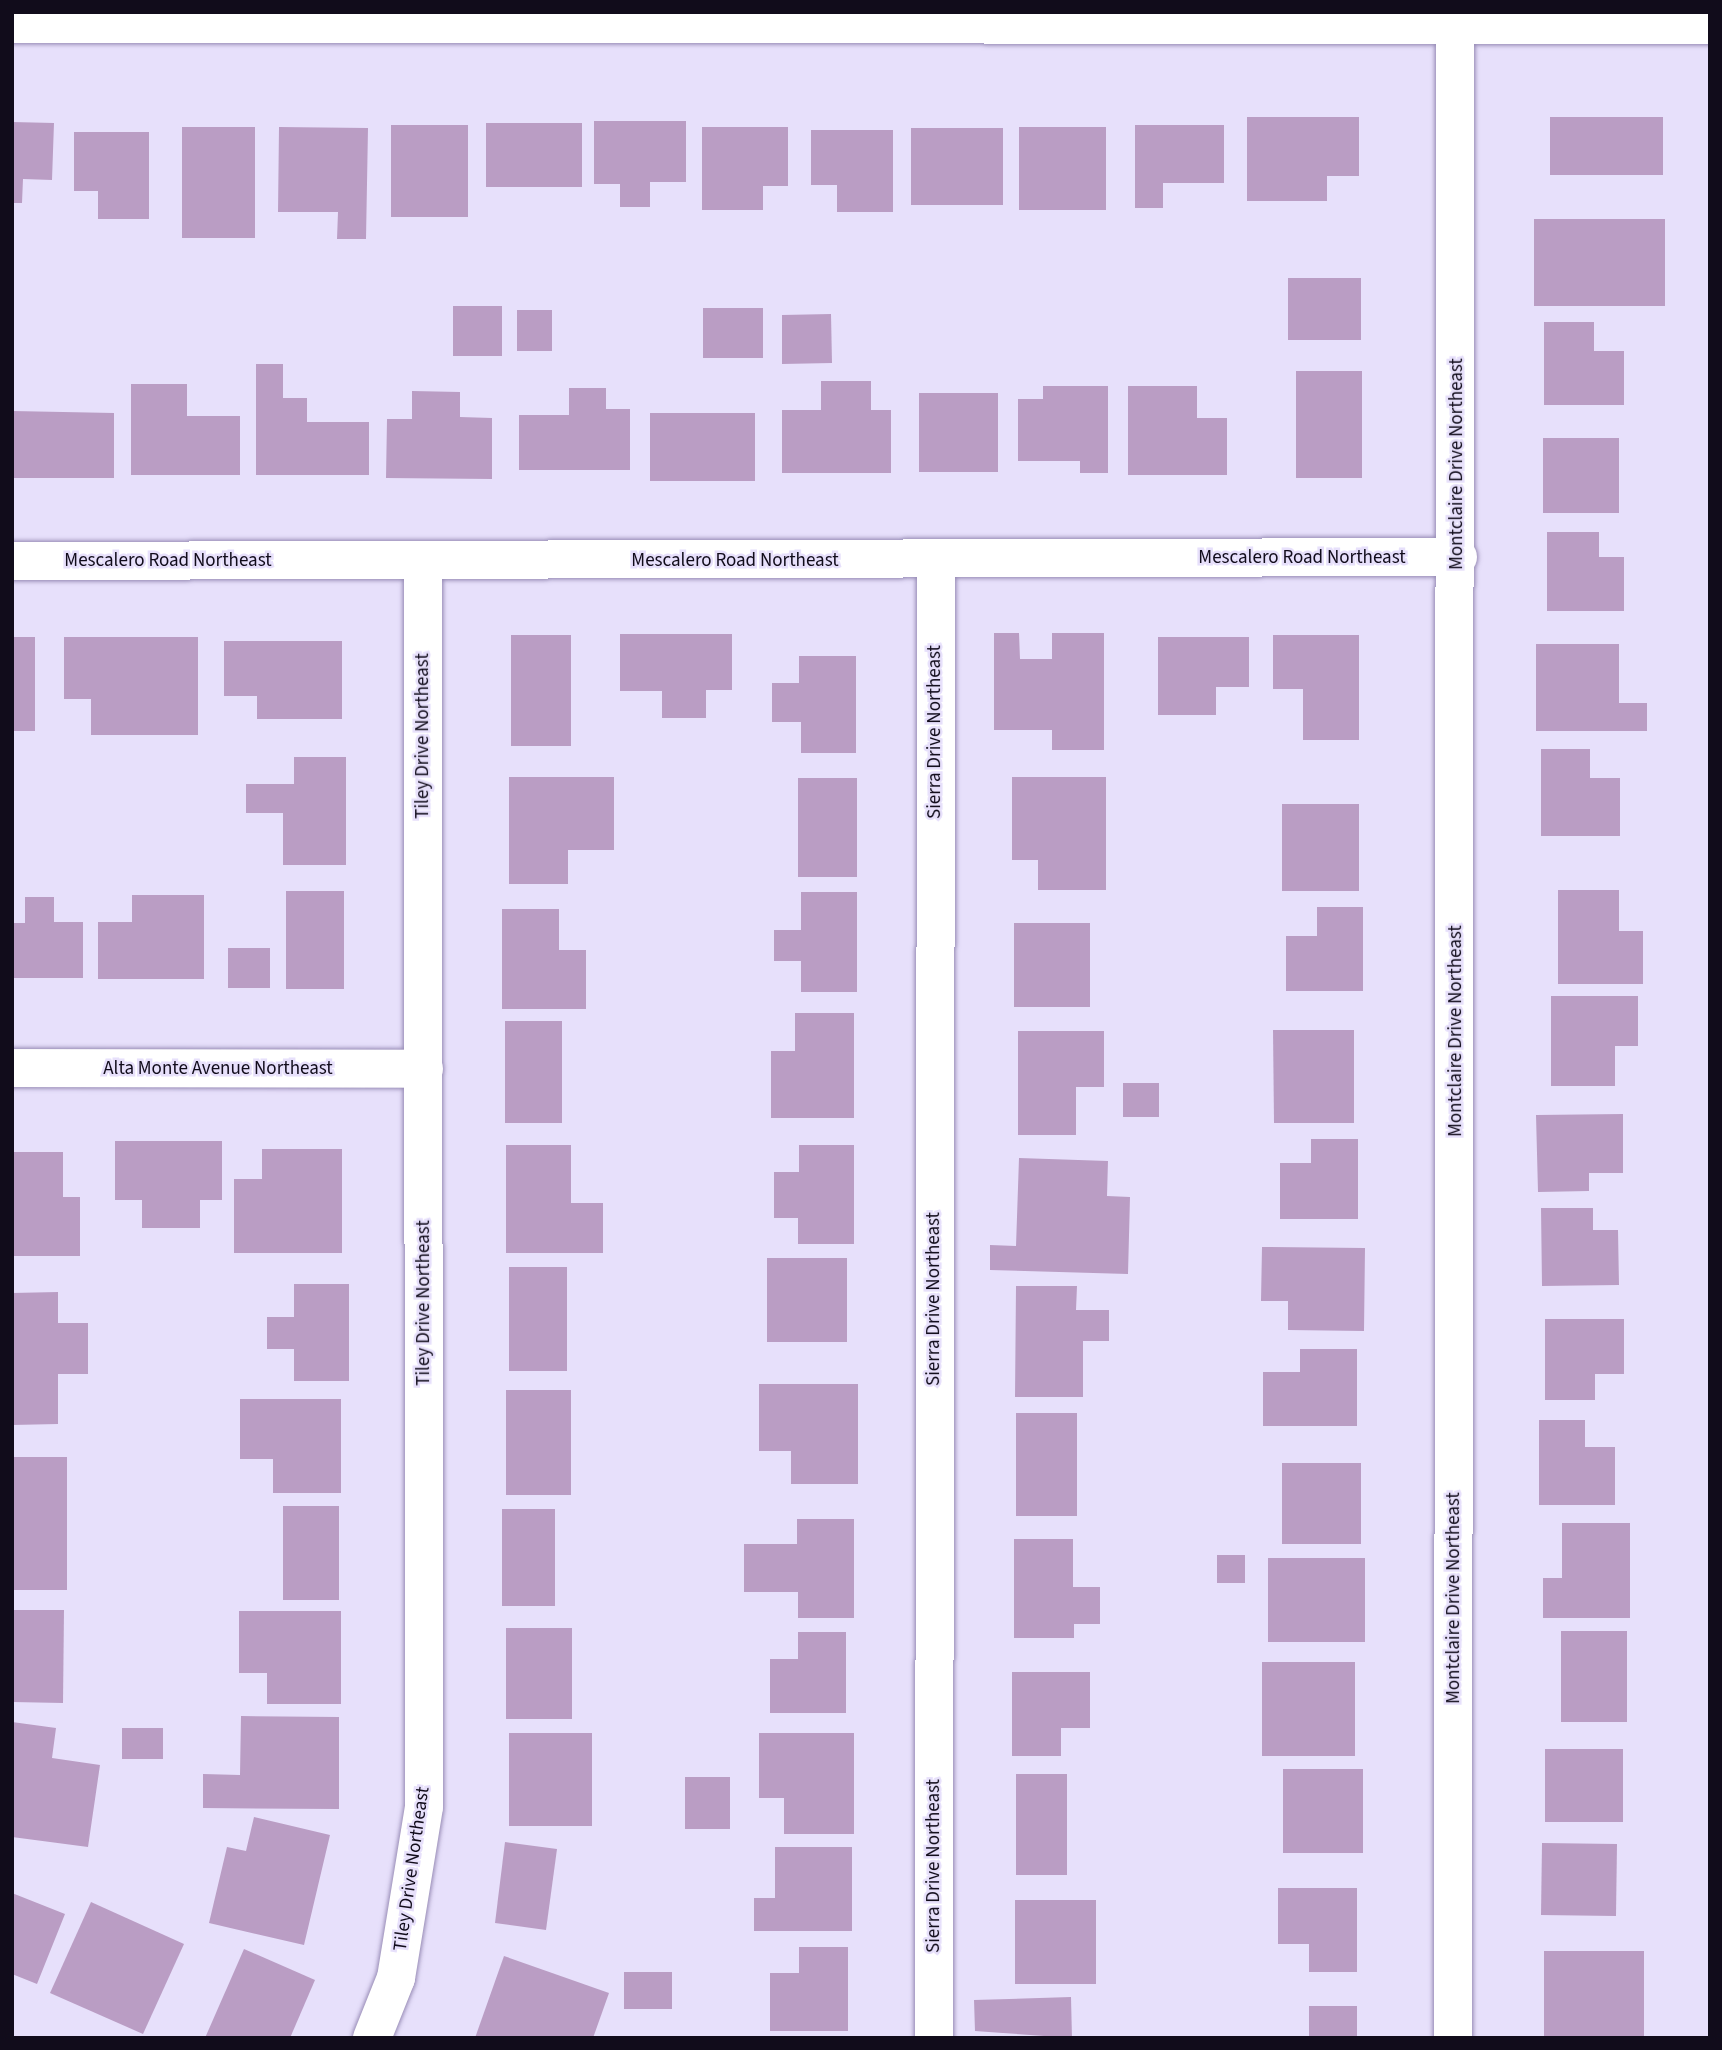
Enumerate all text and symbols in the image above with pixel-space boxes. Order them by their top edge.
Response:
street label: Montclaire Drive Northeast [1446,358,1468,570]
street label: Mescalero Road Northeast [1198,547,1406,569]
street label: Mescalero Road Northeast [64,550,272,572]
street label: Mescalero Road Northeast [631,550,839,572]
street label: Sierra Drive Northeast [924,645,946,819]
street label: Tiley Drive Northeast [412,653,434,819]
street label: Montclaire Drive Northeast [1445,925,1467,1137]
street label: Alta Monte Avenue Northeast [103,1058,333,1080]
street label: Sierra Drive Northeast [923,1212,945,1386]
street label: Tiley Drive Northeast [413,1220,435,1386]
street label: Montclaire Drive Northeast [1443,1492,1465,1704]
street label: Sierra Drive Northeast [923,1779,945,1953]
street label: Tiley Drive Northeast [389,1785,435,1953]

